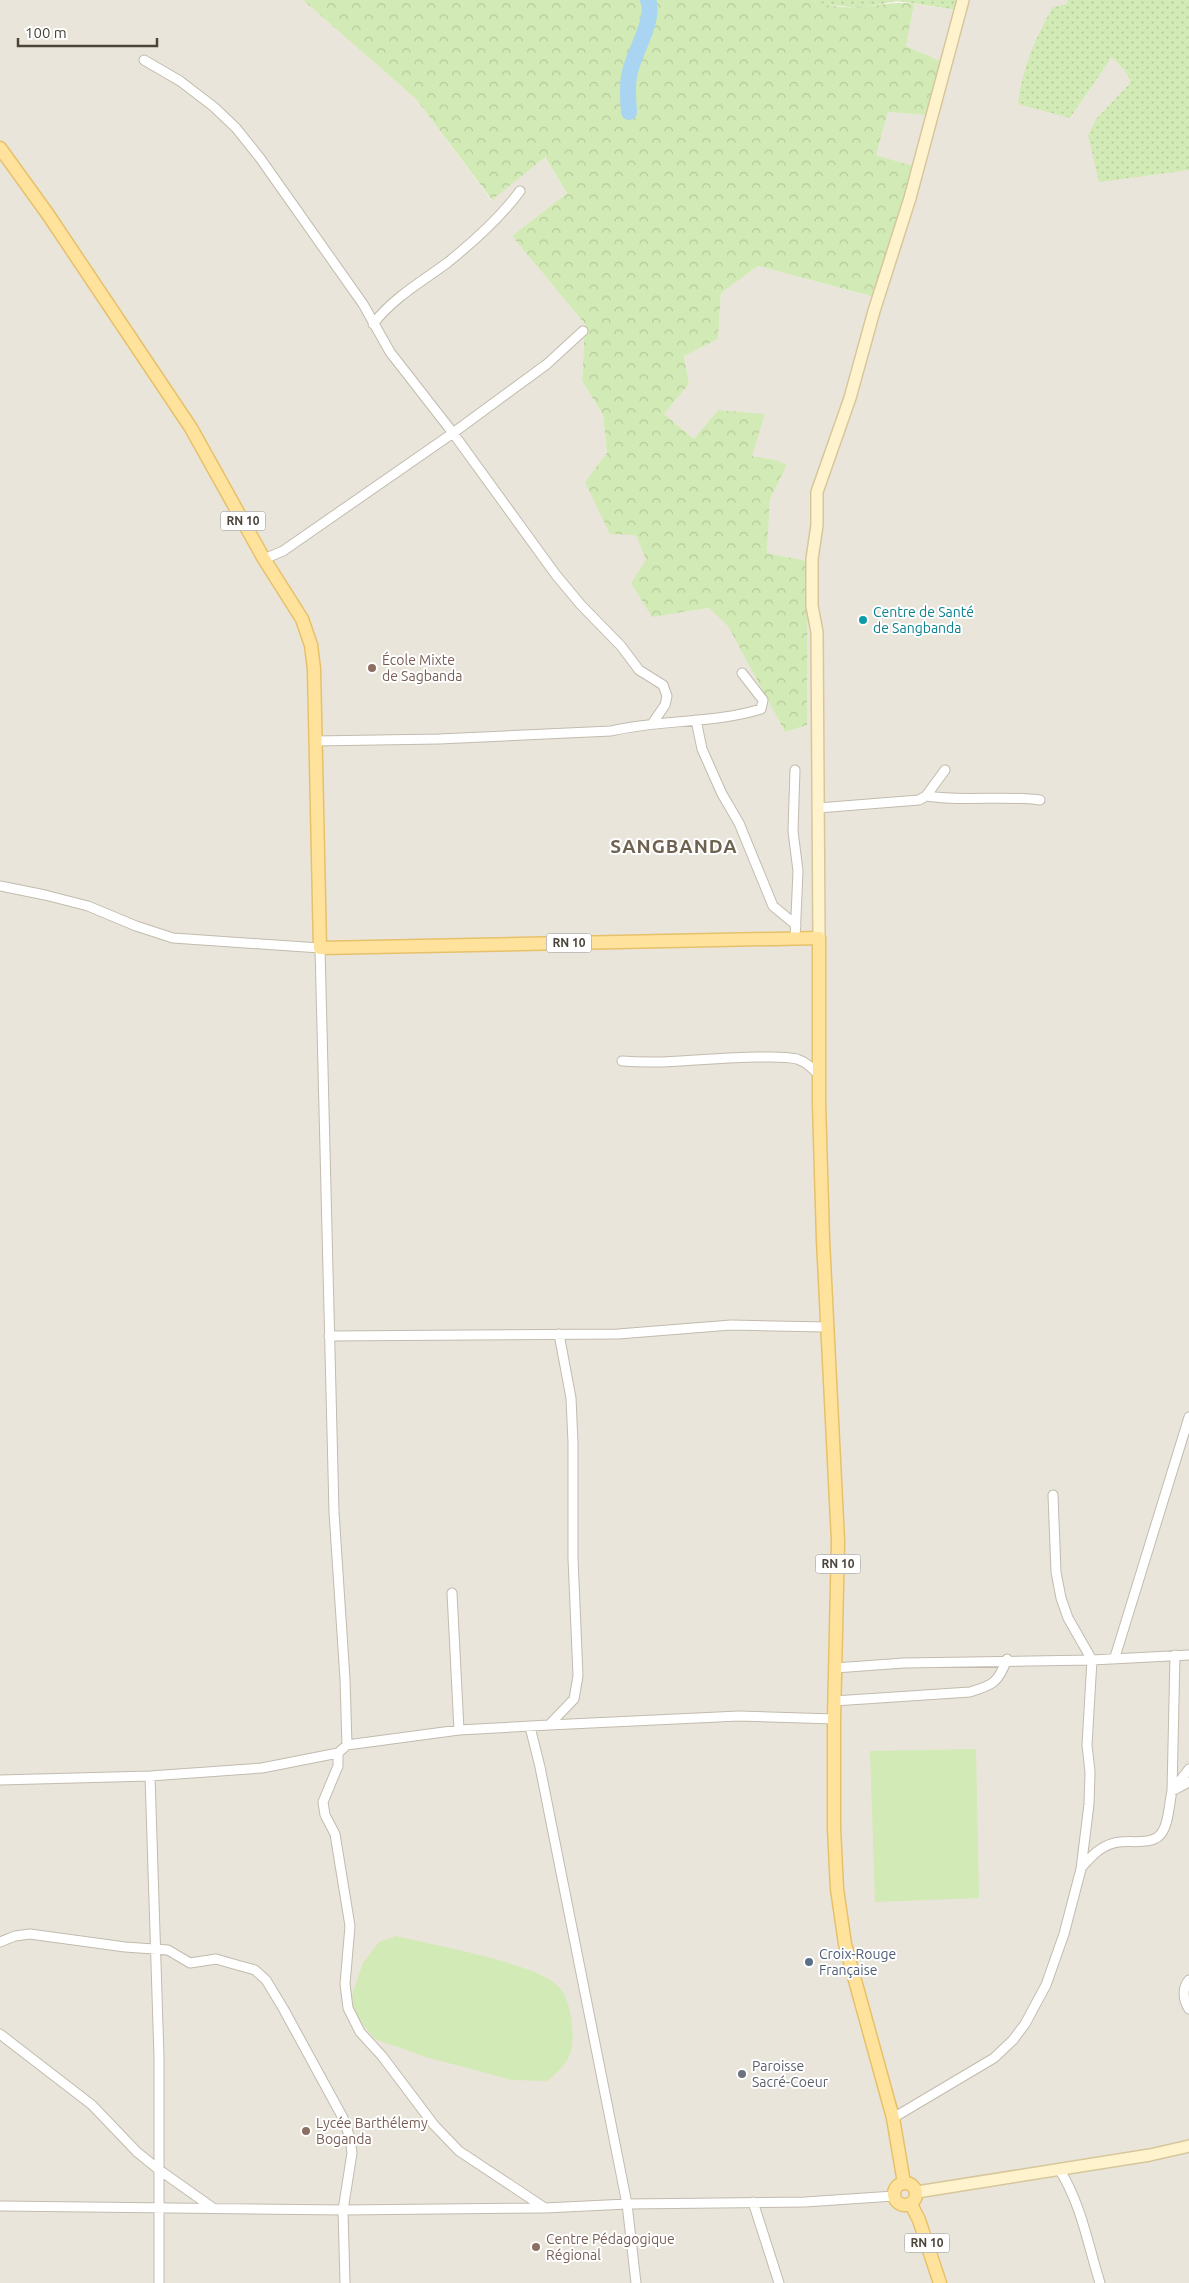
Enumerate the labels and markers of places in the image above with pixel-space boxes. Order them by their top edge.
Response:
place label: Centre de Santé de Sangbanda [873,604,974,636]
marker: Centre de Santé de Sangbanda [857,614,869,626]
place label: École Mixte de Sagbanda [382,651,463,684]
marker: École Mixte de Sagbanda [366,662,378,674]
place label: Croix-Rouge Française [819,1946,896,1978]
marker: Croix-Rouge Française [803,1956,815,1968]
place label: Paroisse Sacré-Coeur [752,2058,829,2090]
marker: Paroisse Sacré-Coeur [736,2068,748,2080]
place label: Lycée Barthélemy Boganda [316,2115,428,2147]
marker: Lycée Barthélemy Boganda [300,2125,312,2137]
place label: Centre Pédagogique Régional [546,2231,675,2263]
marker: Centre Pédagogique Régional [530,2241,542,2253]

